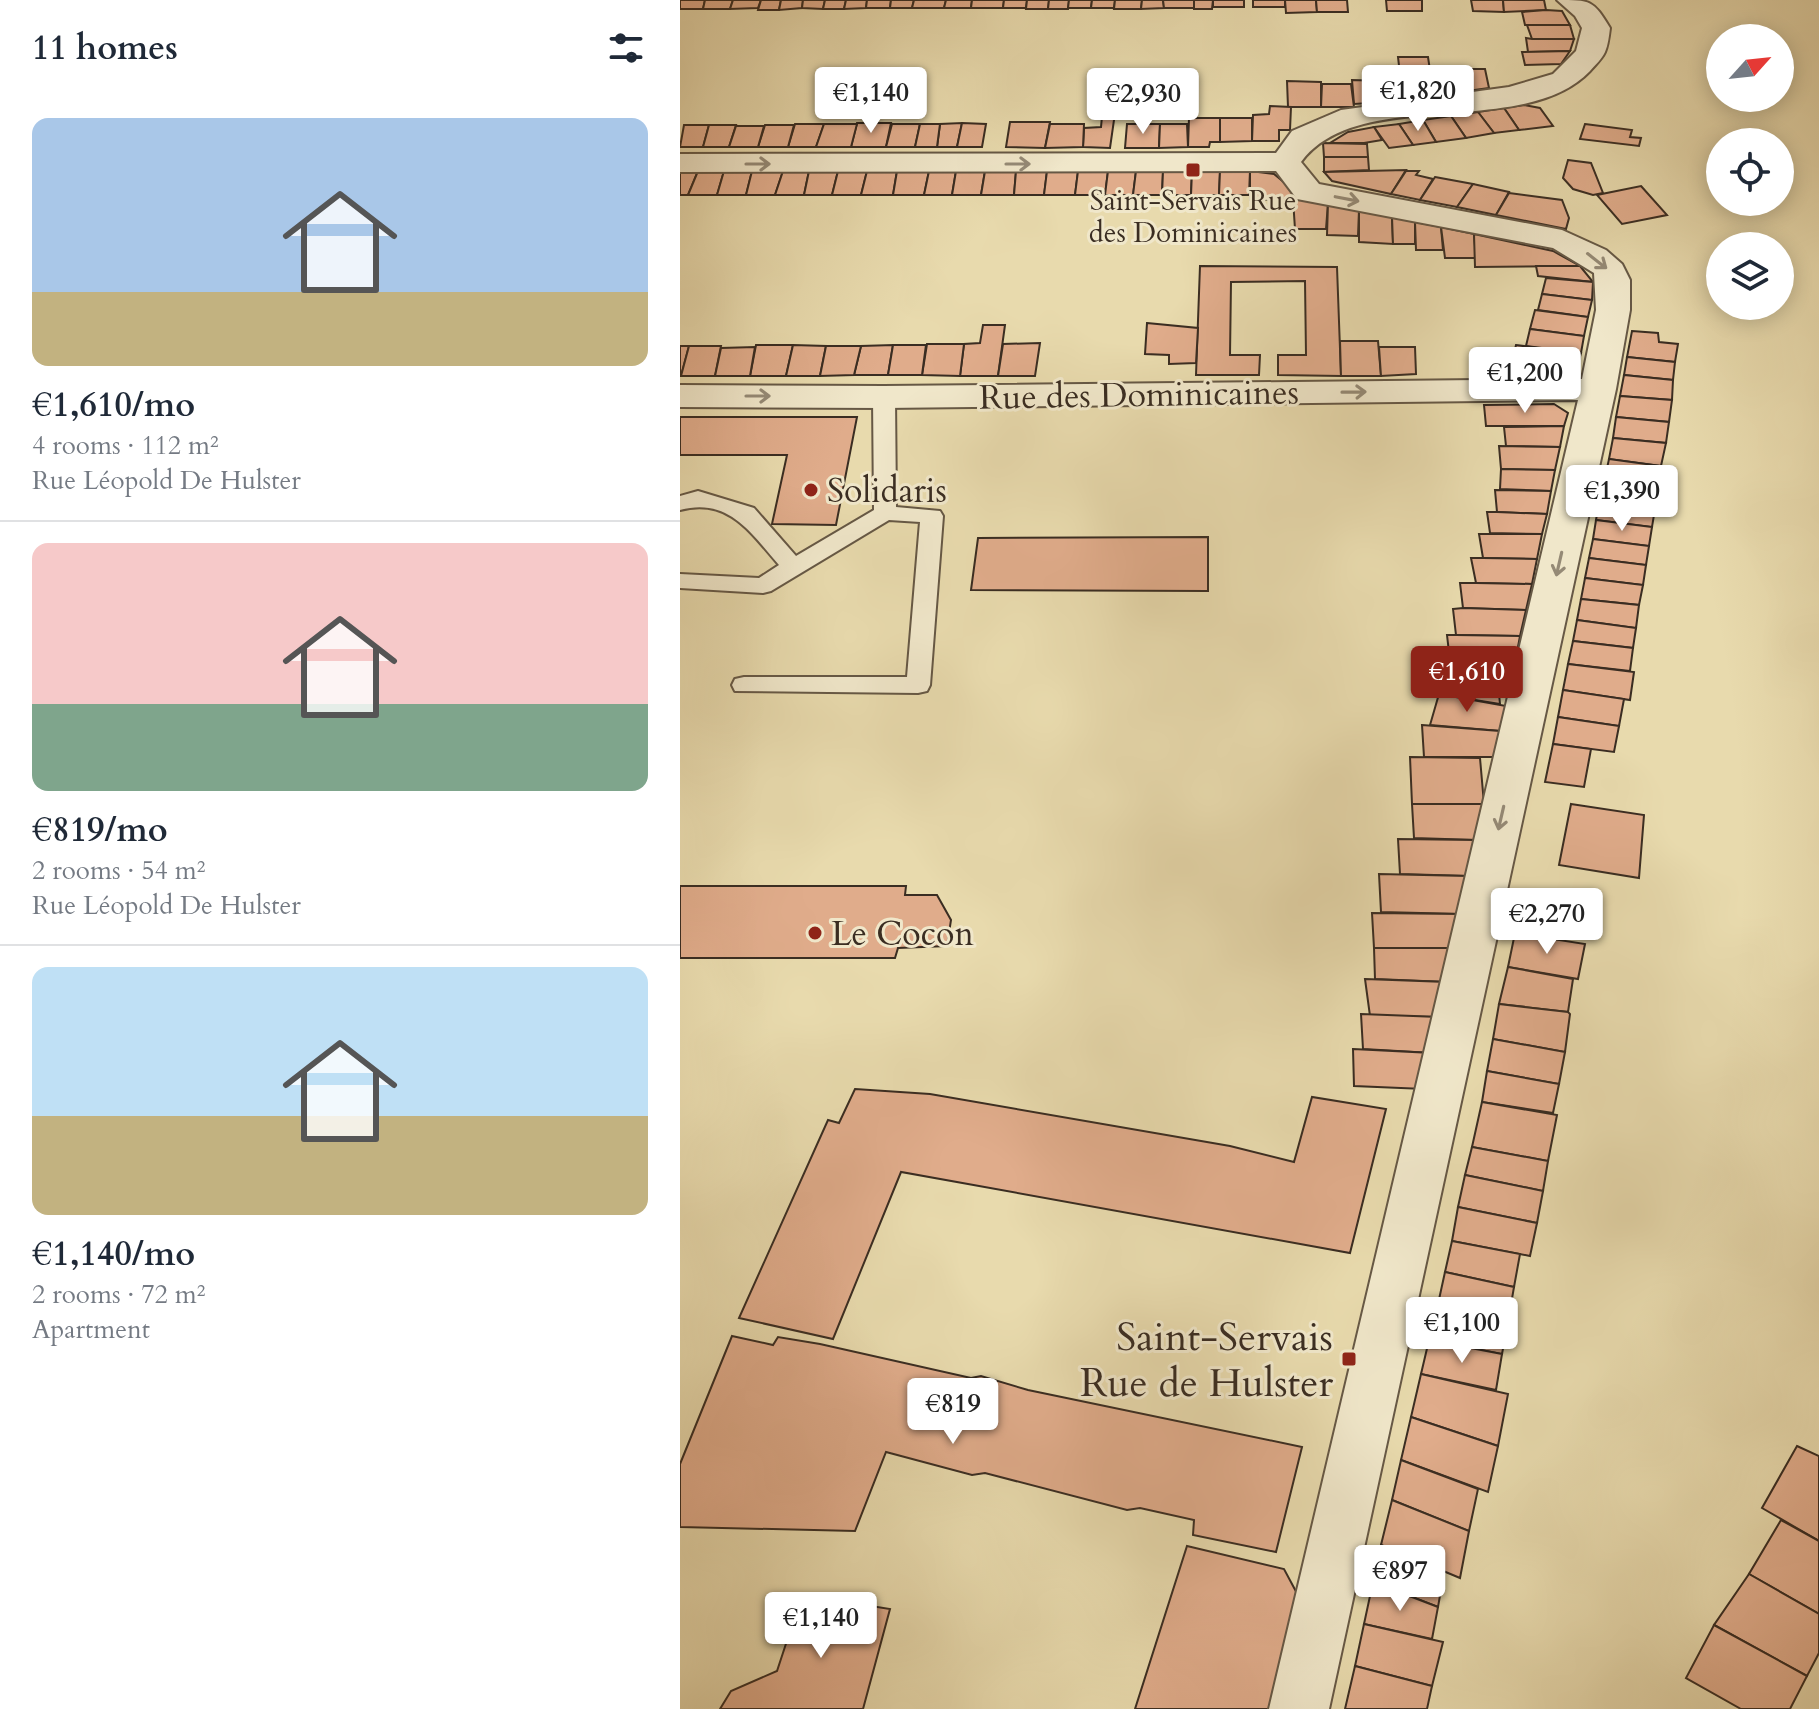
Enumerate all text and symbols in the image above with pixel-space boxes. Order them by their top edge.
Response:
north arrow [1706,24,1794,112]
map controls [1706,24,1794,320]
text: 11 homes [32,25,178,71]
icon: filters [604,26,648,70]
pin: €1,820 [1353,65,1483,133]
pin: €1,140 [806,67,936,135]
pin: €2,930 [1078,68,1208,136]
text: €1,820 [1380,73,1456,108]
text: €1,140 [833,75,909,110]
text: €2,930 [1105,76,1181,111]
button: locate [1706,128,1794,216]
one-way arrow [744,156,771,172]
one-way arrow [1004,157,1031,172]
marker: Saint-Servais Rue des Dominicaines [1184,161,1202,179]
icon: home [268,170,412,314]
place label: Saint-Servais Rue des Dominicaines [1089,182,1297,252]
one-way arrow [1334,193,1360,208]
button: layers [1706,232,1794,320]
one-way arrow [1586,253,1607,270]
pin: €1,200 [1460,347,1590,415]
text: €1,200 [1487,355,1563,390]
street label: Rue des Dominicaines [979,369,1299,421]
text: €1,610/mo [32,382,195,428]
one-way arrow [1340,384,1367,400]
one-way arrow [744,389,771,404]
text: 4 rooms · 112 m² [32,428,219,463]
text: Rue Léopold De Hulster [32,463,301,498]
pin: €1,390 [1557,465,1687,533]
place label: Solidaris [827,468,947,514]
text: €1,390 [1584,473,1660,508]
marker: Solidaris [802,481,820,499]
one-way arrow [1551,551,1566,577]
icon: home [268,595,412,739]
pin: €1,610 [1402,646,1532,714]
text: €1,610 [1429,654,1505,689]
one-way arrow [1493,805,1508,830]
text: €819/mo [32,807,168,853]
text: 2 rooms · 54 m² [32,853,205,888]
text: Rue Léopold De Hulster [32,888,301,923]
pin: €2,270 [1482,888,1612,956]
text: €2,270 [1509,896,1585,931]
place label: Le Cocon [831,911,974,957]
marker: Le Cocon [806,924,824,942]
icon: home [268,1019,412,1163]
text: €1,140/mo [32,1231,195,1277]
text: 2 rooms · 72 m² [32,1277,205,1312]
pin: €1,100 [1397,1297,1527,1365]
text: €1,100 [1424,1305,1500,1340]
place label: Saint-Servais Rue de Hulster [1080,1310,1333,1411]
text: Apartment [32,1312,150,1347]
marker: Saint-Servais Rue de Hulster [1340,1350,1358,1368]
pin: €819 [906,1378,1000,1446]
text: €819 [925,1386,981,1421]
pin: €897 [1353,1545,1447,1613]
text: €897 [1372,1553,1428,1588]
pin: €1,140 [756,1592,886,1660]
text: €1,140 [783,1600,859,1635]

